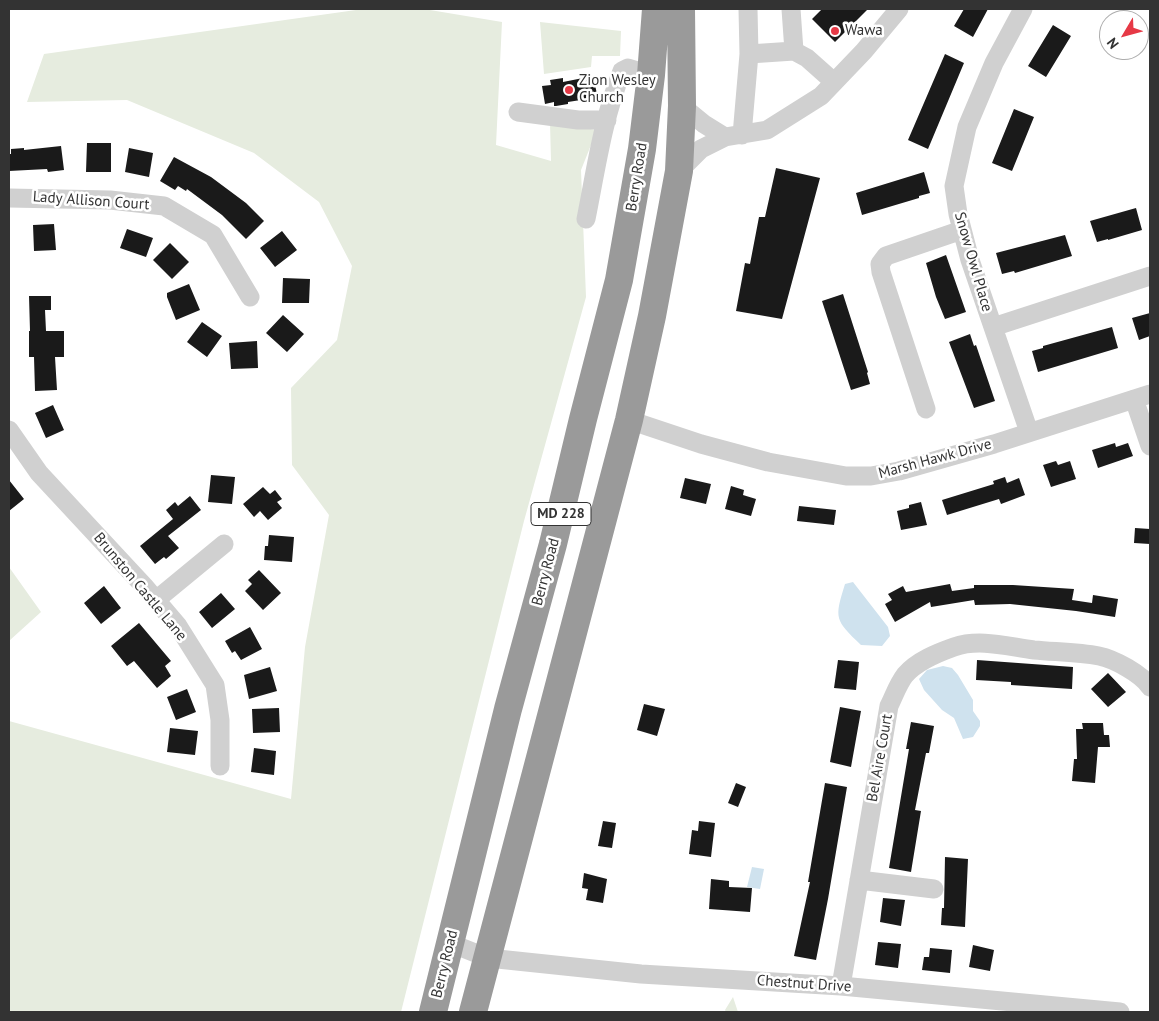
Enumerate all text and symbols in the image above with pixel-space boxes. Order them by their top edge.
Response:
north arrow [1099,10,1149,60]
place label: Wawa [845,22,883,40]
marker: Wawa [829,25,841,37]
text: N [1103,34,1123,53]
place label: Zion Wesley Church [579,72,656,107]
marker: Zion Wesley Church [563,84,575,96]
street label: Berry Road [623,141,651,213]
street label: Lady Allison Court [32,188,150,214]
street label: Snow Owl Place [950,210,996,314]
street label: Marsh Hawk Drive [877,435,993,483]
road number: MD 228 [531,502,591,526]
street label: Brunston Castle Lane [90,529,190,645]
street label: Berry Road [528,536,564,608]
street label: Bel Aire Court [863,713,897,803]
street label: Berry Road [428,928,462,1000]
street label: Chestnut Drive [756,972,852,996]

